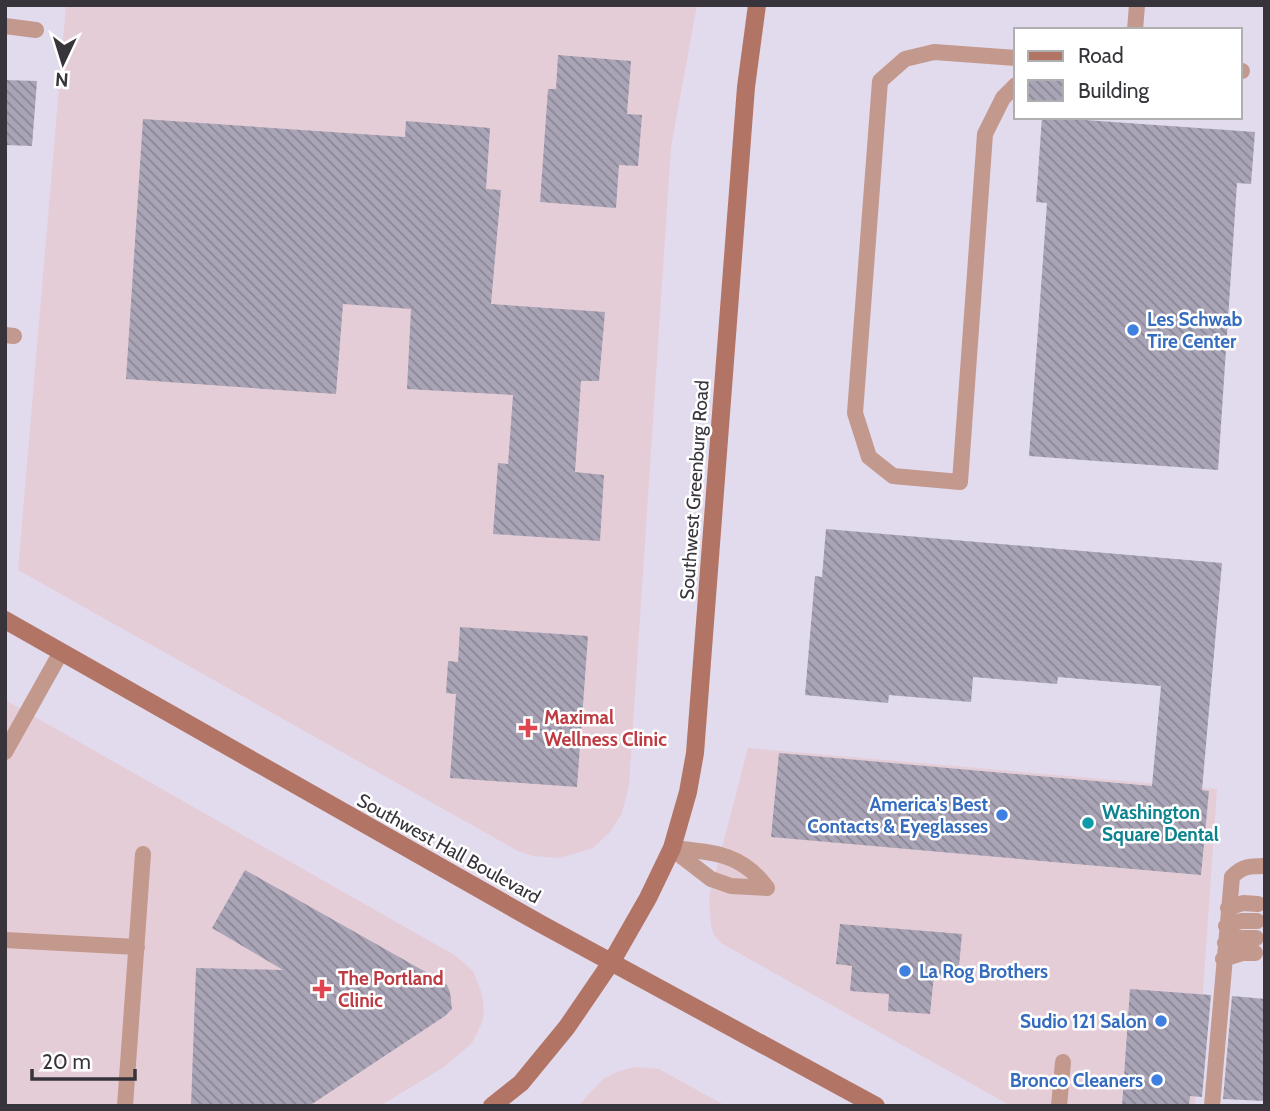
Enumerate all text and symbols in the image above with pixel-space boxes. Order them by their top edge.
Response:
north arrow [28,28,98,98]
legend [1014,28,1242,119]
text: Road [1078,43,1124,68]
text: N [54,68,69,91]
text: Building [1078,78,1150,103]
place label: Les Schwab Tire Center [1147,308,1243,353]
marker: Les Schwab Tire Center [1125,322,1141,338]
street label: Southwest Greenburg Road [675,380,714,600]
place label: Maximal Wellness Clinic [544,706,667,751]
marker: Maximal Wellness Clinic [518,718,538,738]
street label: Southwest Hall Boulevard [353,788,544,908]
place label: America's Best Contacts & Eyeglasses [807,793,988,838]
place label: Washington Square Dental [1102,801,1219,846]
marker: America's Best Contacts & Eyeglasses [994,807,1010,823]
marker: Washington Square Dental [1080,815,1096,831]
place label: La Rog Brothers [919,960,1048,983]
marker: La Rog Brothers [897,963,913,979]
place label: The Portland Clinic [338,967,444,1012]
marker: The Portland Clinic [312,979,332,999]
place label: Sudio 121 Salon [1020,1010,1147,1033]
marker: Sudio 121 Salon [1153,1013,1169,1029]
scale bar [32,1038,135,1082]
text: 20 m [42,1049,91,1074]
place label: Bronco Cleaners [1010,1069,1143,1092]
marker: Bronco Cleaners [1149,1072,1165,1088]

